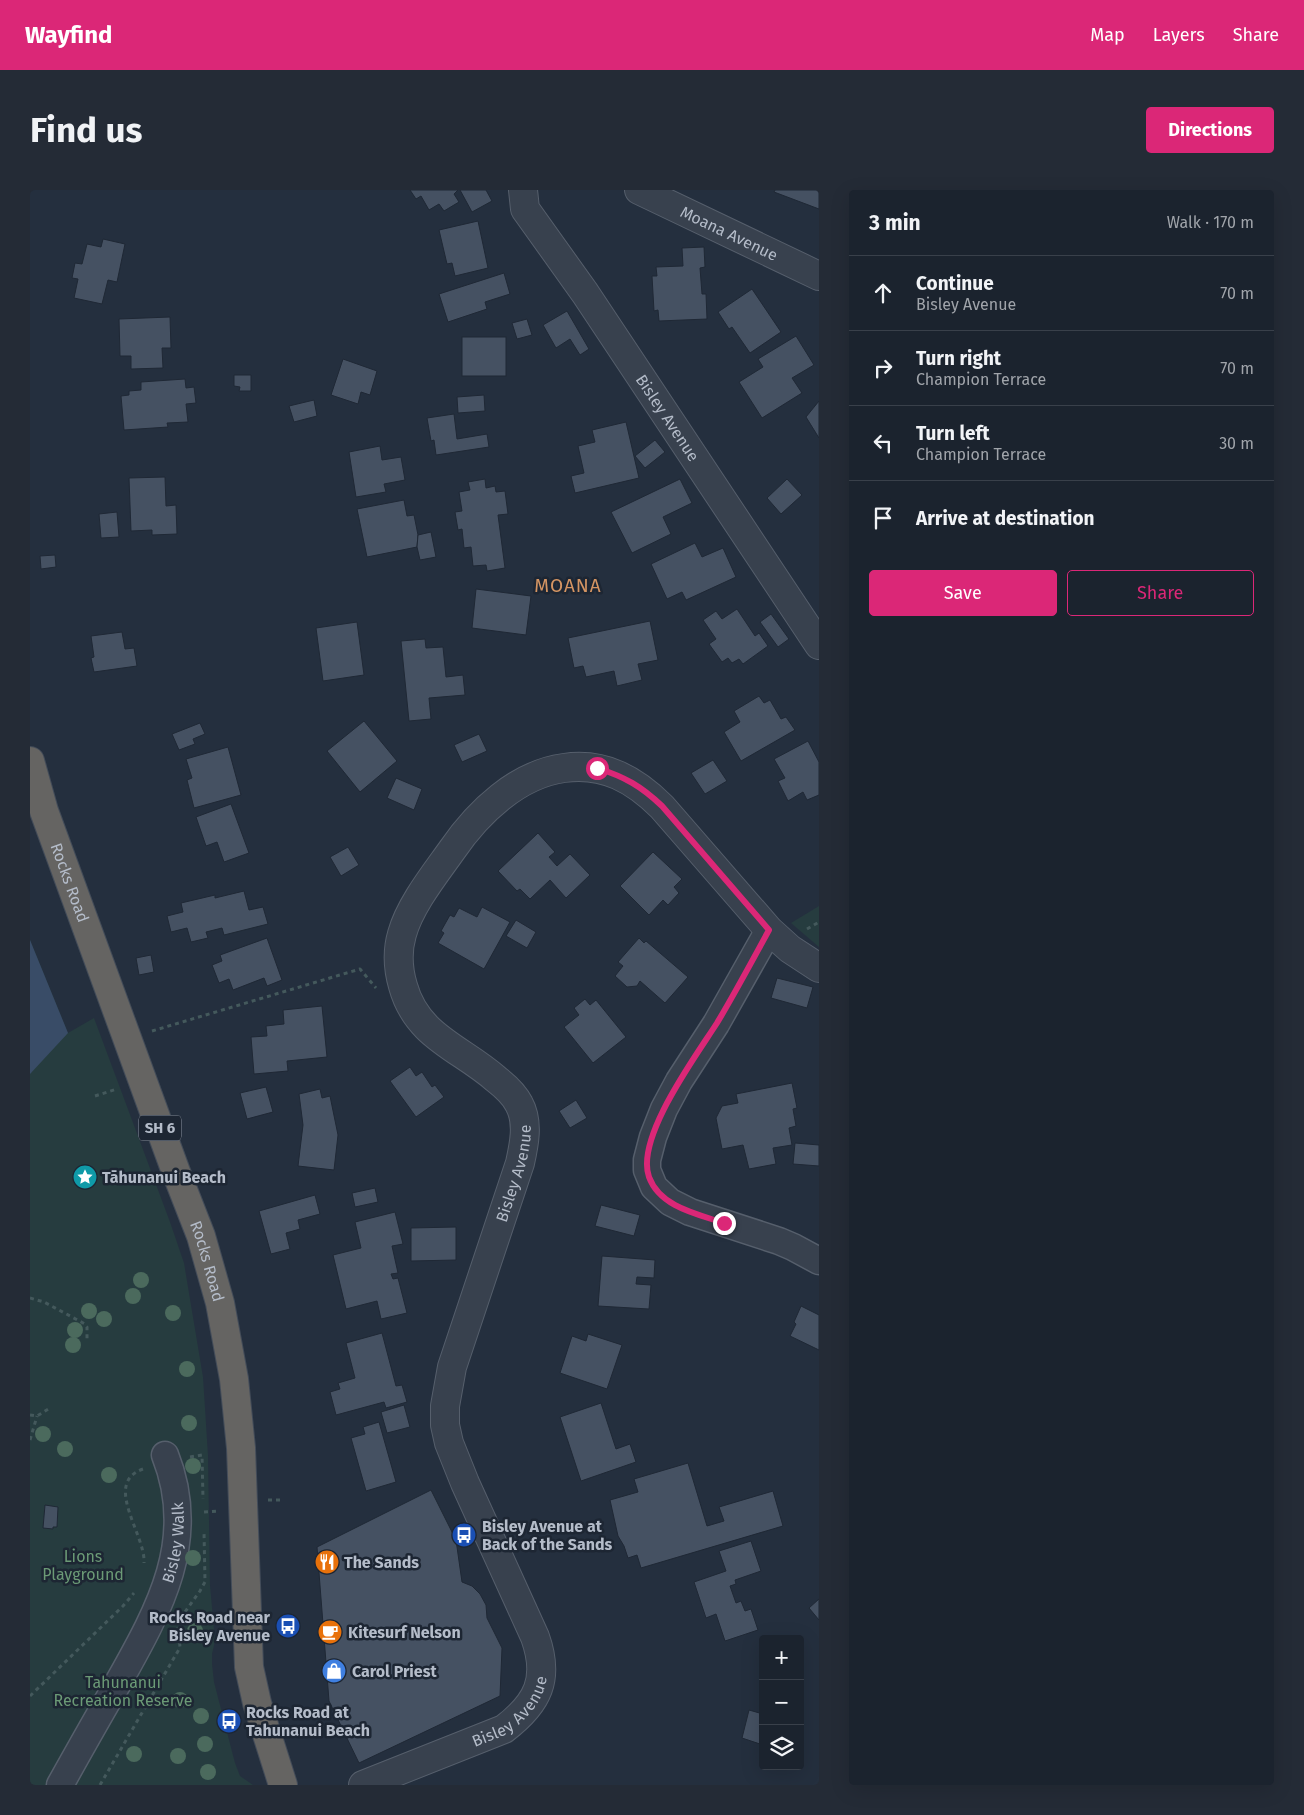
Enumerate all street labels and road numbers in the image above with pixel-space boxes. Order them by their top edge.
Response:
street label: Moana Avenue [677,202,781,265]
street label: Bisley Avenue [632,371,704,465]
street label: Rocks Road [47,840,93,925]
road number: SH 6 [139,1116,181,1140]
street label: Bisley Avenue [492,1124,534,1224]
street label: Rocks Road [186,1218,229,1304]
street label: Bisley Walk [158,1501,187,1585]
street label: Bisley Avenue [469,1674,550,1750]

